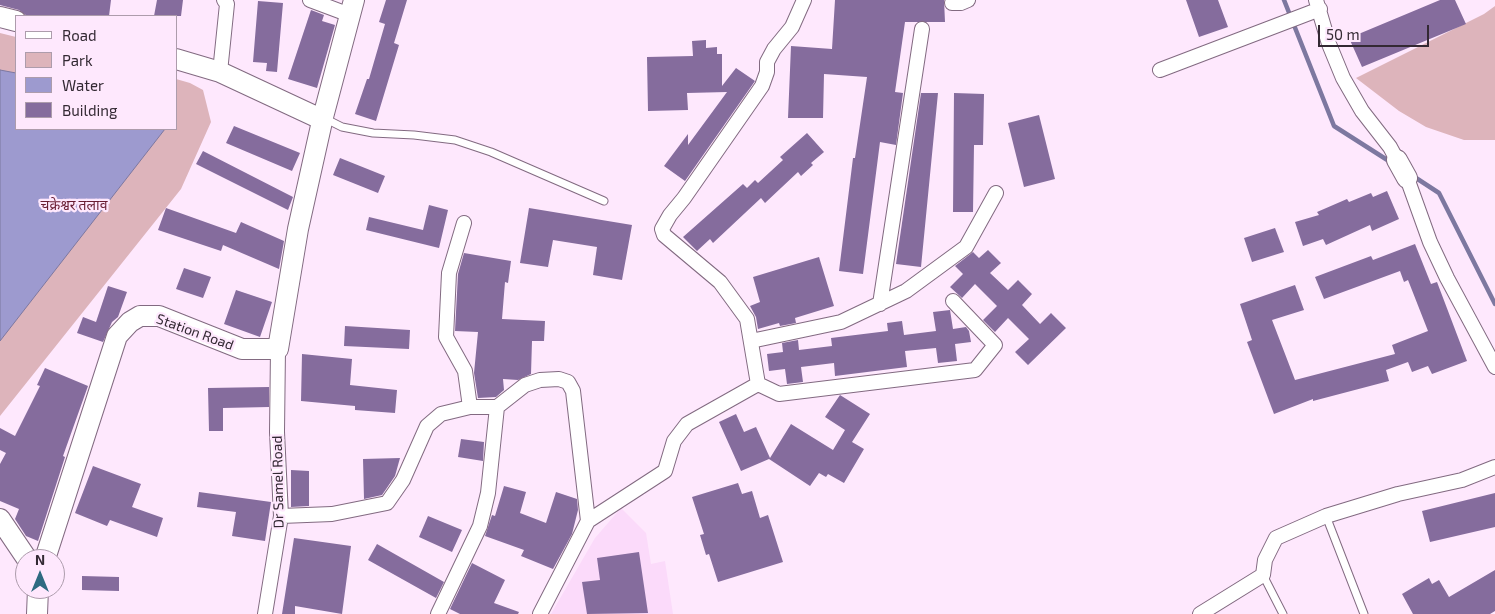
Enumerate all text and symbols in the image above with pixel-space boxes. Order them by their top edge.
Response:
legend [15,15,178,130]
scale bar [1320,15,1431,47]
text: 50 m [1326,25,1360,43]
text: Road [62,26,97,44]
text: Park [62,51,93,69]
text: Water [62,76,104,94]
text: Building [62,101,117,119]
park label: चक्रेश्वर तलाव [40,197,108,213]
street label: Station Road [154,310,236,354]
street label: Dr Samel Road [269,435,287,529]
north arrow [15,549,65,599]
text: N [35,551,45,568]

